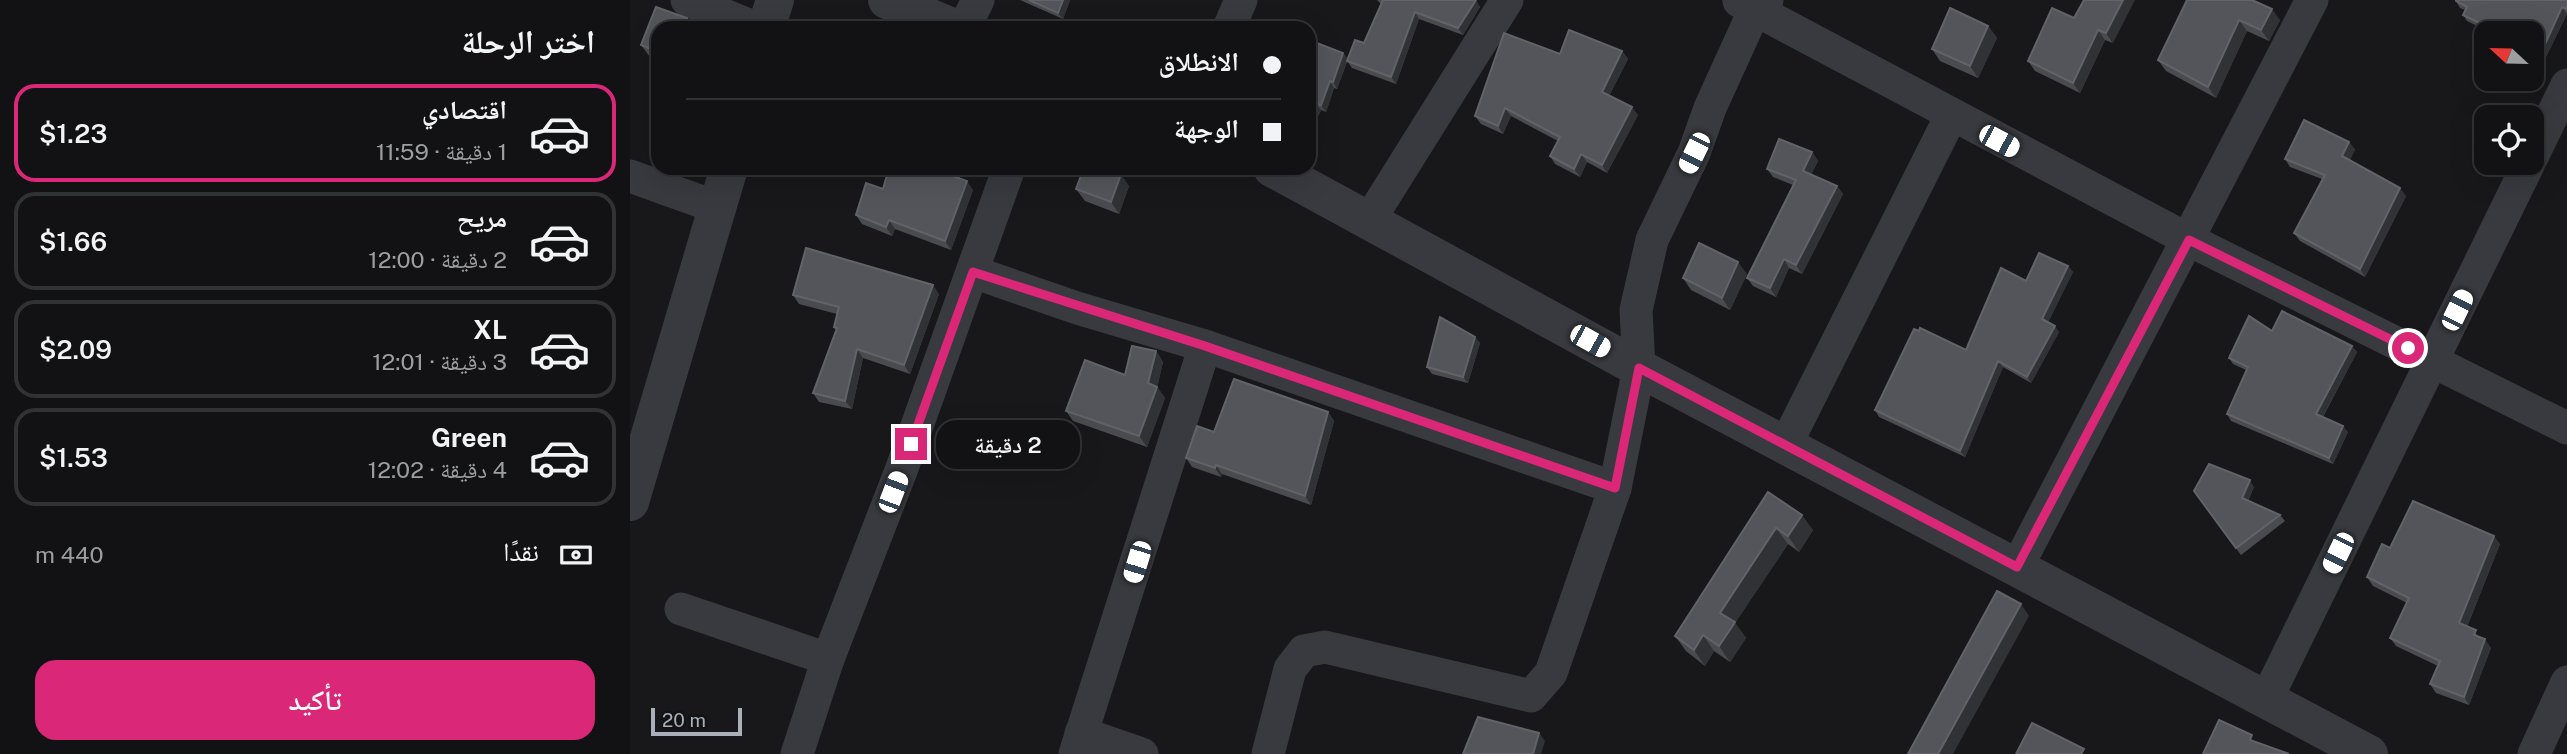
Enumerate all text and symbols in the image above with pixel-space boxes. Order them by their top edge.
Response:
north arrow [2474,21,2544,91]
map controls [2474,21,2544,175]
text: اختر الرحلة [462,23,595,60]
text: الانطلاق [1159,46,1239,77]
text: اقتصادي [422,94,507,125]
icon: car [528,102,591,165]
button: locate [2474,105,2544,175]
text: الوجهة [1174,113,1239,144]
text: $1.23 [39,118,107,149]
car [1976,122,2023,160]
car [1676,130,1713,176]
text: 1 دقيقة · 11:59 [376,138,507,165]
text: مريح [457,202,507,233]
icon: car [528,210,591,273]
text: $1.66 [39,226,107,257]
text: 2 دقيقة · 12:00 [368,246,507,273]
car [2439,287,2476,333]
text: XL [473,314,507,345]
icon: car [528,318,591,381]
car [1567,322,1614,360]
route start [2392,332,2424,364]
text: $2.09 [39,334,112,365]
text: 3 دقيقة · 12:01 [372,348,507,375]
callout: 2 دقيقة [936,420,1079,468]
text: Green [431,422,507,453]
icon: car [528,426,591,489]
route end [895,428,927,460]
text: 2 دقيقة [974,431,1042,458]
text: $1.53 [39,442,108,473]
text: 4 دقيقة · 12:02 [368,456,507,483]
car [876,469,911,515]
car [2320,530,2357,576]
text: نقدًا [503,536,539,567]
icon: cash [557,536,595,574]
car [1121,539,1154,585]
text: 440 m [35,541,104,568]
button: تأكيد [35,660,595,740]
scale bar [651,705,742,737]
text: 20 m [662,709,706,731]

